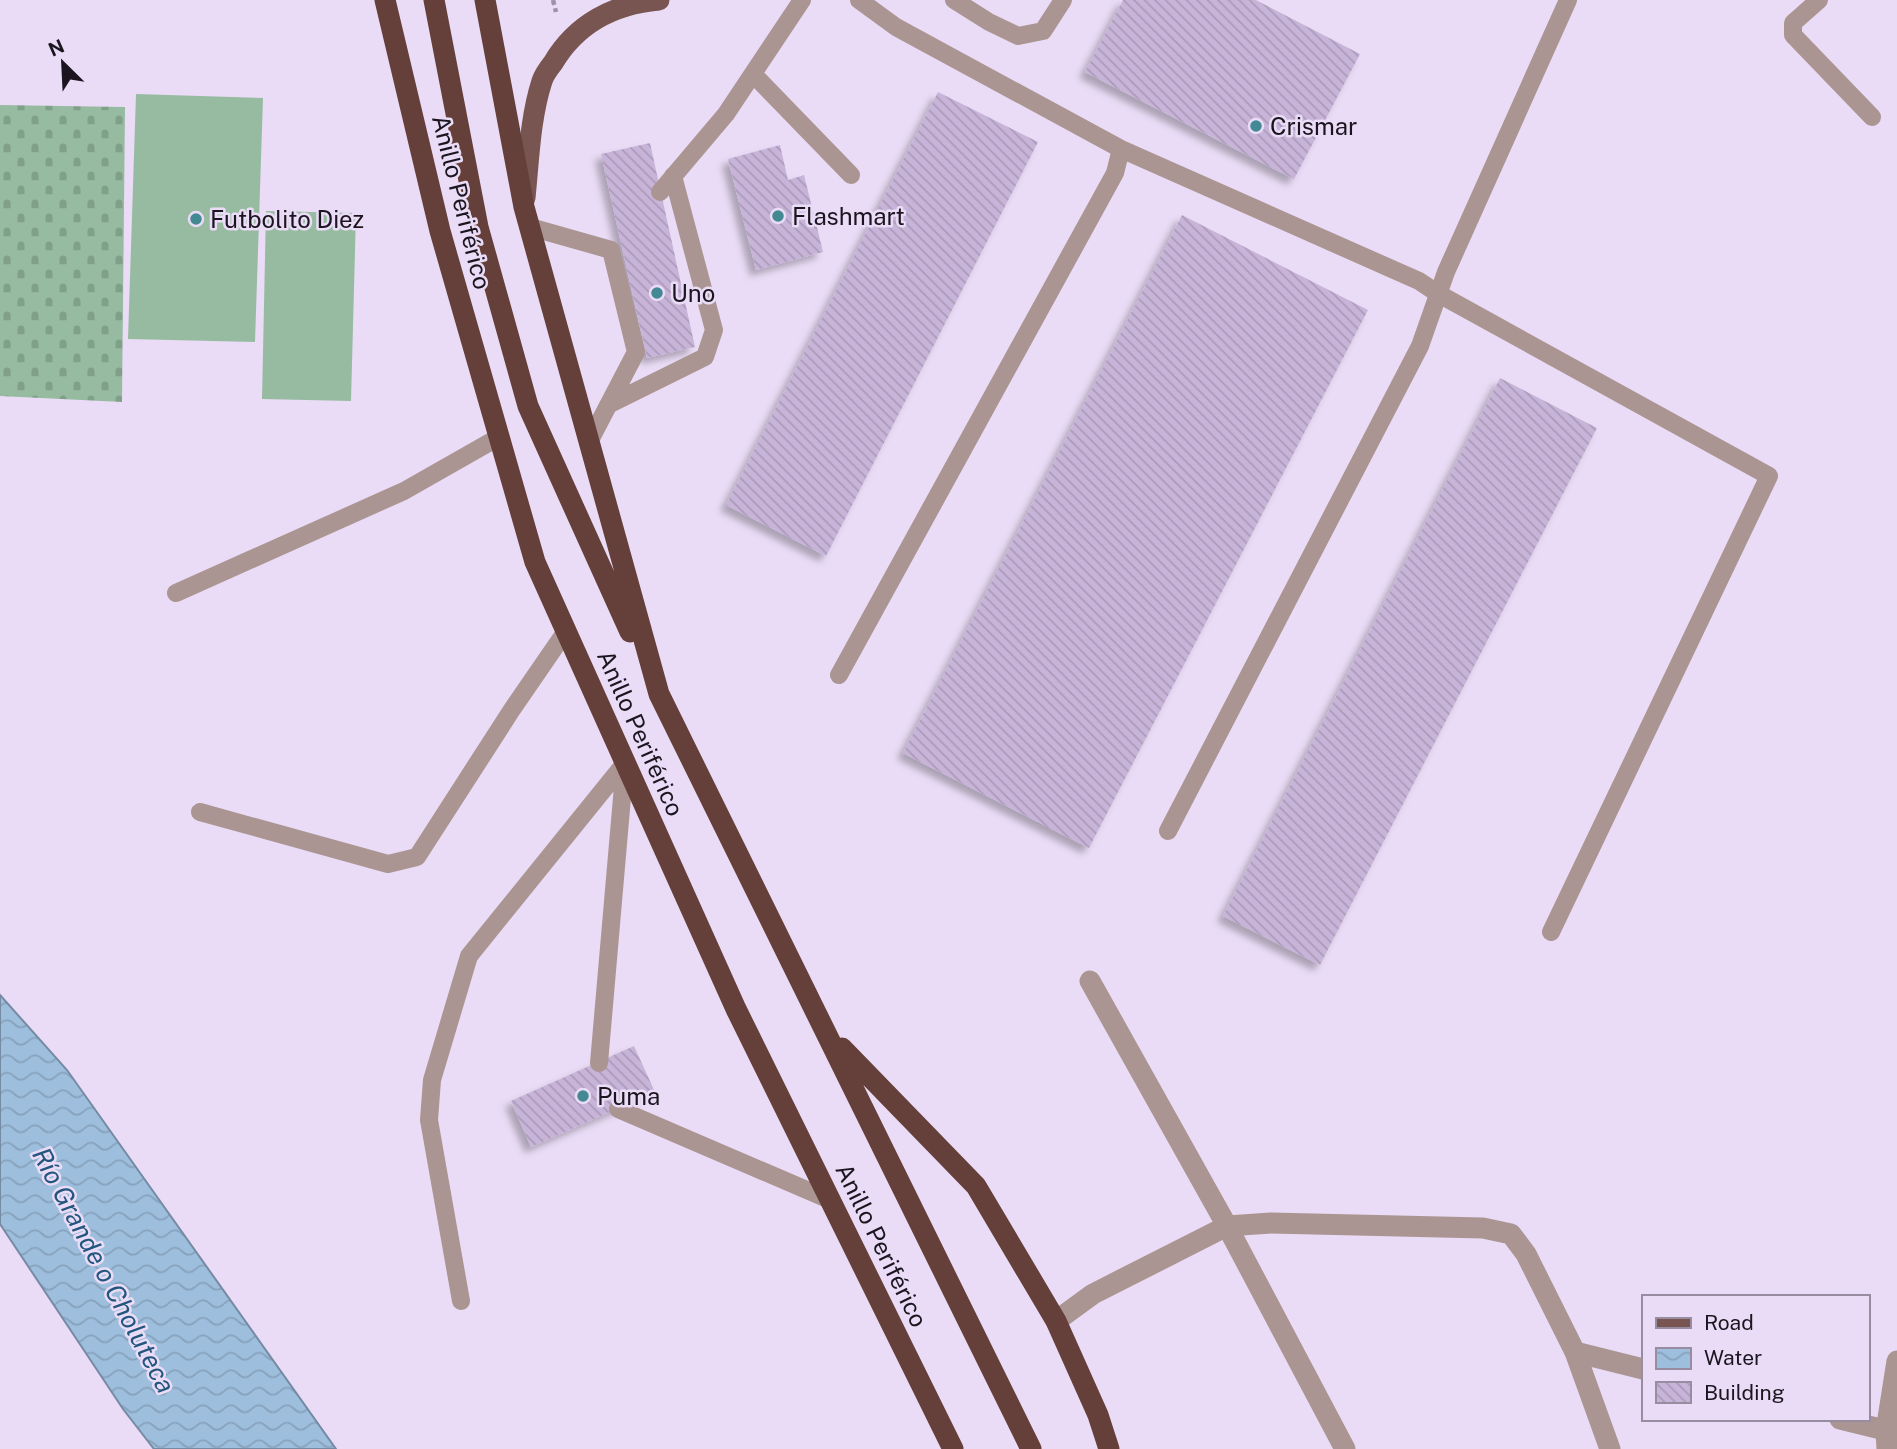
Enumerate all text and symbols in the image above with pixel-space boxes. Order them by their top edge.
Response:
north arrow [28,28,98,98]
text: N [45,34,67,61]
street label: Anillo Periférico [427,112,497,292]
place label: Crismar [1270,112,1357,140]
marker: Crismar [1248,118,1264,134]
place label: Flashmart [792,202,905,230]
place label: Futbolito Diez [210,205,364,233]
marker: Flashmart [770,208,786,224]
marker: Futbolito Diez [188,211,204,227]
place label: Uno [671,279,715,307]
marker: Uno [649,285,665,301]
street label: Anillo Periférico [592,646,690,820]
place label: Puma [597,1082,660,1110]
marker: Puma [575,1088,591,1104]
water label: Río Grande o Choluteca [26,1142,182,1398]
street label: Anillo Periférico [830,1159,934,1331]
legend [1642,1295,1869,1421]
text: Road [1704,1310,1754,1335]
text: Water [1704,1345,1762,1370]
text: Building [1704,1380,1785,1405]

